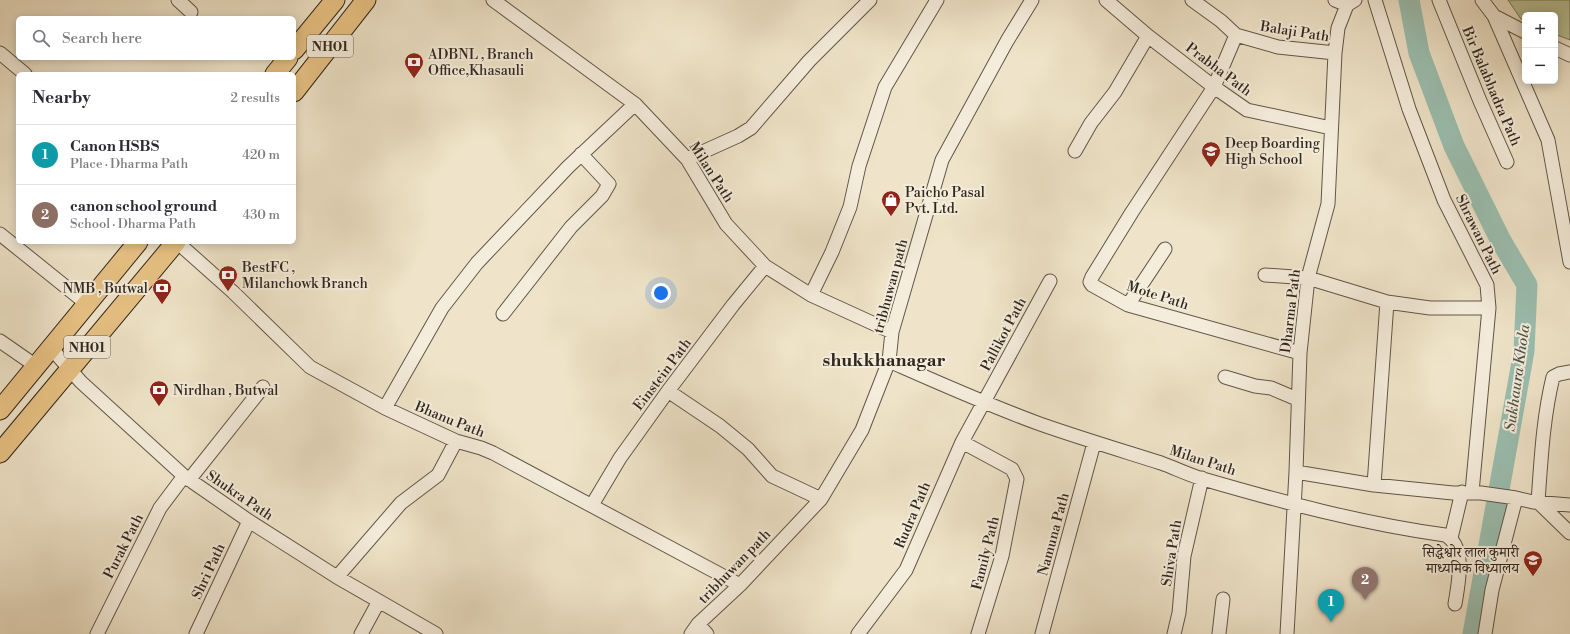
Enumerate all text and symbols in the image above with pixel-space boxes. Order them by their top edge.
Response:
map controls [1522,12,1558,84]
button: + [1522,12,1558,48]
search box [16,16,296,60]
street label: Balaji Path [1258,17,1331,46]
street label: Bir Balabhadra Path [1457,23,1525,150]
icon: search [30,27,52,49]
text: Search here [62,29,142,48]
road number: NH01 [307,35,353,57]
street label: Prabha Path [1182,39,1256,101]
place label: ADBNL , Branch Office,Khasauli [427,46,534,80]
button: − [1522,48,1558,84]
bank icon: ADBNL , Branch Office,Khasauli [403,51,425,79]
text: Nearby [32,87,91,109]
text: 2 results [231,90,280,106]
place label: Deep Boarding High School [1225,135,1321,169]
text: Canon HSBS [70,137,159,156]
street label: Milan Path [685,139,738,207]
school or university icon: Deep Boarding High School [1200,140,1222,168]
text: 1 [42,147,48,163]
text: 420 m [242,147,280,163]
text: Place · Dharma Path [70,156,188,172]
place label: Paicho Pasal Pvt. Ltd. [905,184,985,218]
shop icon: Paicho Pasal Pvt. Ltd. [880,189,902,217]
street label: Shrawan Path [1451,191,1506,278]
text: canon school ground [70,197,217,216]
text: 2 [41,207,49,223]
text: 430 m [242,207,280,223]
text: School · Dharma Path [70,216,196,232]
street label: tribhuwan path [870,237,912,335]
place label: BestFC , Milanchowk Branch [241,259,369,293]
bank icon: BestFC , Milanchowk Branch [217,264,239,292]
street label: Dharma Path [1277,268,1305,354]
bank icon: NMB , Butwal [151,277,173,305]
street label: Mote Path [1124,277,1192,315]
place label: NMB , Butwal [63,280,148,298]
your location [651,283,671,303]
street label: Pallikot Path [977,294,1031,374]
water label: Sukhaura Khola [1501,323,1535,433]
street label: Einstein Path [630,334,696,414]
road number: NH01 [64,336,110,358]
district label: shukkhanagar [822,349,946,372]
bank icon: Nirdhan , Butwal [148,379,170,407]
place label: Nirdhan , Butwal [173,382,278,400]
street label: Bhanu Path [411,397,488,442]
street label: Milan Path [1167,442,1239,480]
street label: Shukra Path [202,467,277,525]
street label: Rudra Path [891,479,935,552]
street label: Namuna Path [1034,490,1074,578]
street label: Purak Path [100,510,148,582]
street label: Family Path [968,514,1004,592]
street label: Shiva Path [1158,518,1186,588]
street label: tribhuwan path [695,525,775,608]
street label: Shri Path [188,540,230,602]
place label: सिद्धेश्वोर लाल कुमारी माध्यमिक विध्यालय [1421,543,1520,578]
school or university icon: सिद्धेश्वोर लाल कुमारी माध्यमिक विध्यालय [1522,549,1544,577]
pin: 2 [1352,567,1378,600]
pin: 1 [1318,589,1344,622]

